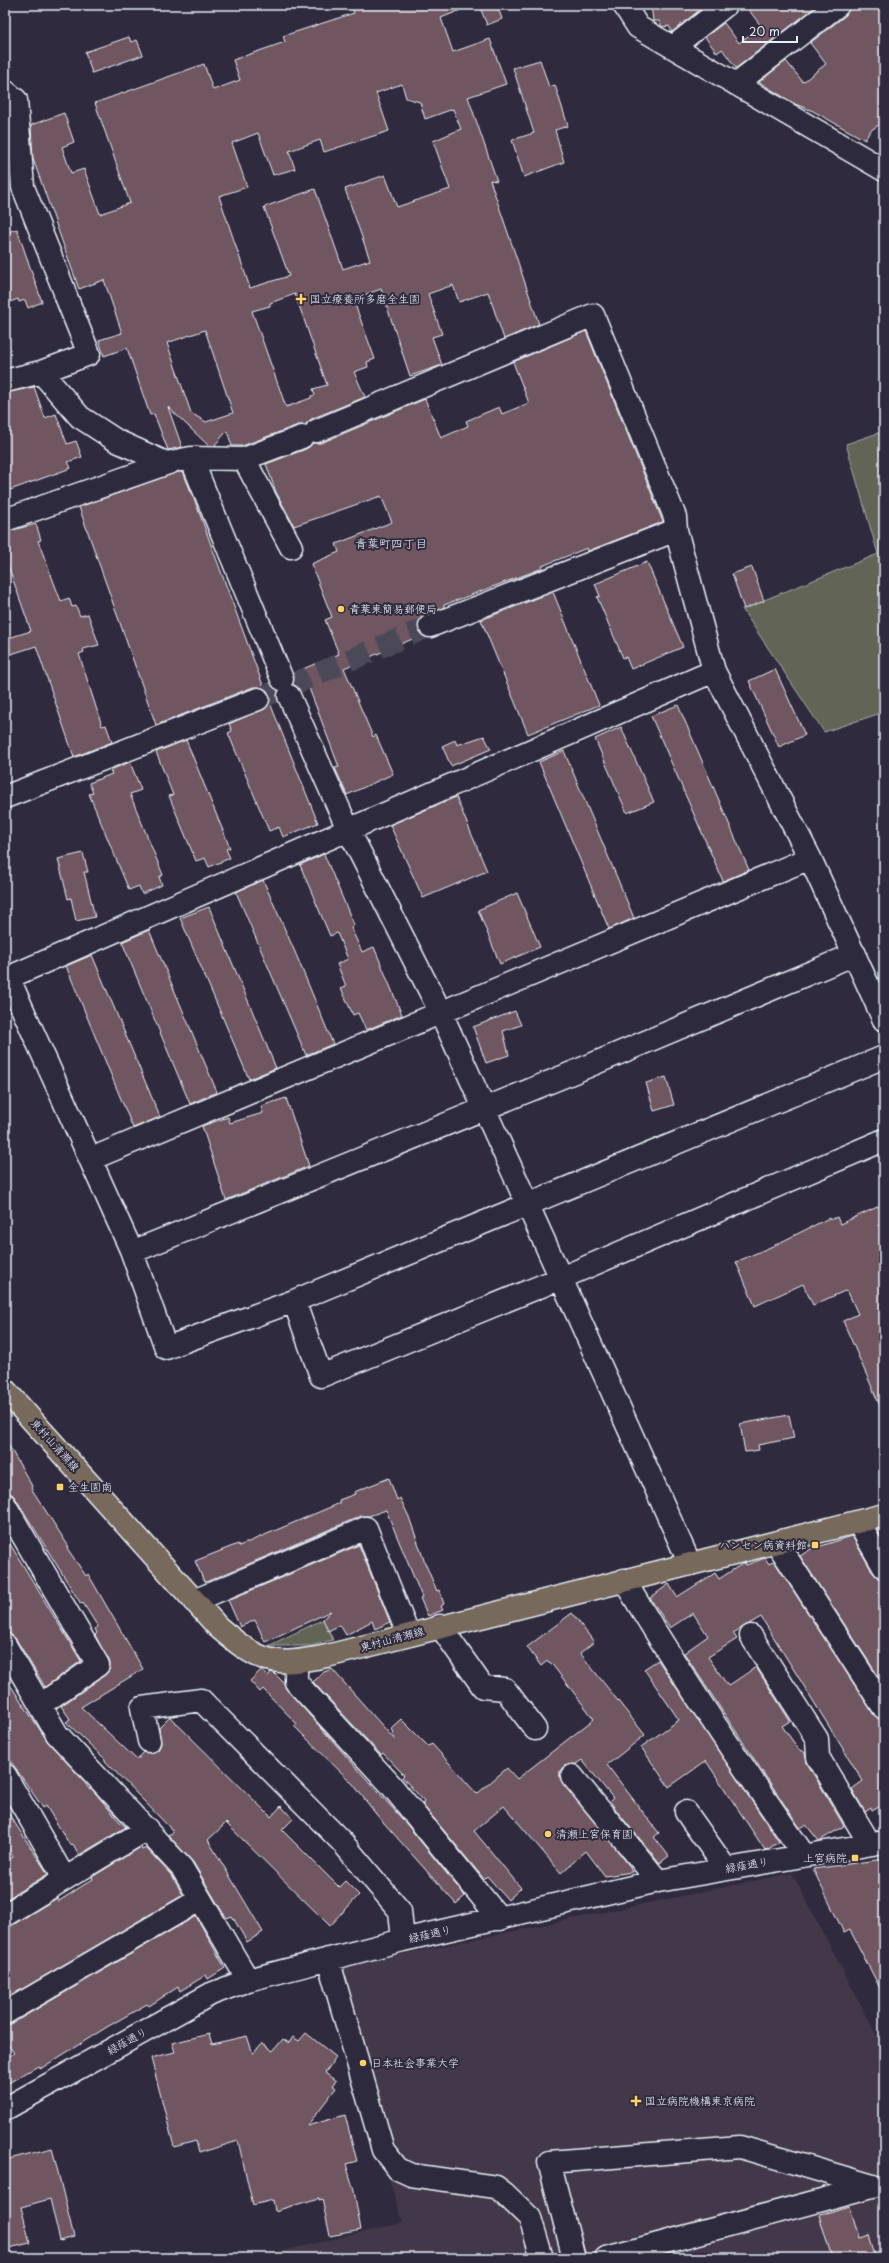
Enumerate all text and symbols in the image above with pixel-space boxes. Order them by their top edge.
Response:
scale bar [743,18,797,44]
text: 20 m [749,22,780,40]
place label: 国立療養所多磨全生園 [310,290,420,307]
marker: 国立療養所多磨全生園 [295,293,307,305]
district label: 青葉町四丁目 [355,534,427,552]
place label: 青葉東簡易郵便局 [349,600,437,617]
marker: 青葉東簡易郵便局 [336,604,346,614]
street label: 東村山清瀬線 [27,1414,84,1475]
place label: 全生園南 [68,1478,112,1495]
marker: 全生園南 [55,1482,65,1492]
place label: ハンセン病資料館 [719,1536,807,1553]
marker: ハンセン病資料館 [810,1540,820,1550]
street label: 東村山清瀬線 [358,1622,426,1655]
place label: 清瀬上宮保育園 [556,1825,633,1842]
marker: 清瀬上宮保育園 [543,1829,553,1839]
place label: 上宮病院 [803,1849,847,1866]
street label: 緑蔭通り [724,1852,770,1877]
marker: 上宮病院 [850,1853,860,1863]
street label: 緑蔭通り [407,1920,453,1947]
street label: 緑蔭通り [103,2022,150,2059]
place label: 日本社会事業大学 [371,2054,459,2071]
marker: 日本社会事業大学 [358,2058,368,2068]
place label: 国立病院機構東京病院 [645,2092,755,2109]
marker: 国立病院機構東京病院 [630,2095,642,2107]

